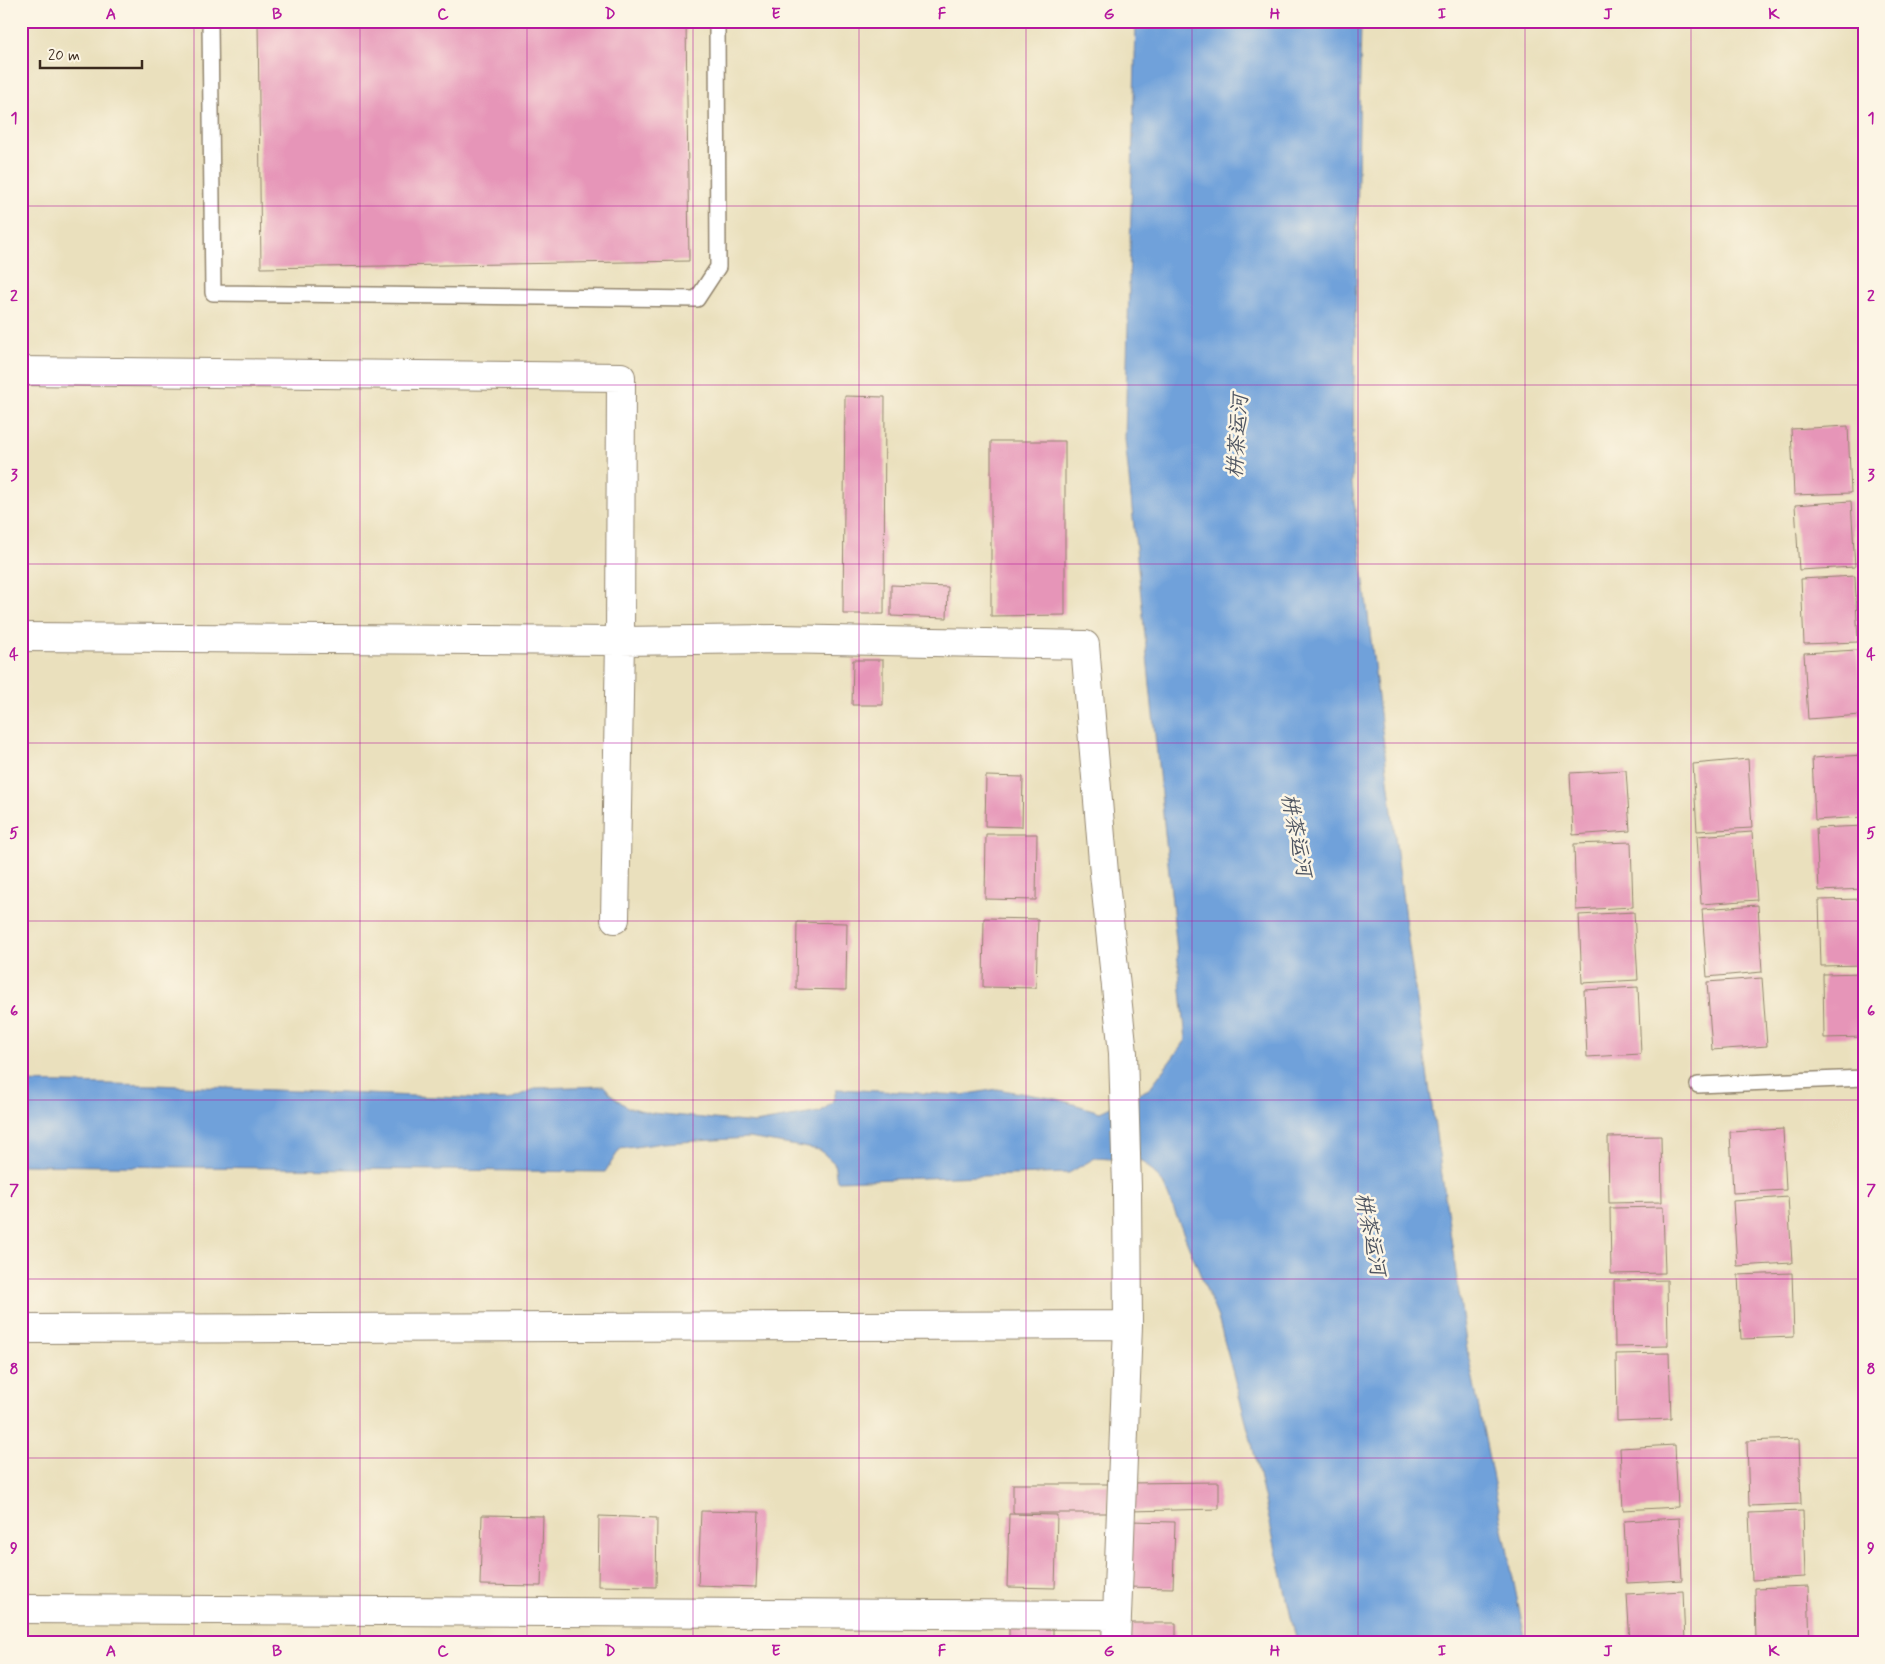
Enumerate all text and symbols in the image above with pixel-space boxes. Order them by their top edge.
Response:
text: A [106,4,116,25]
text: B [272,4,282,25]
text: C [437,4,449,25]
text: D [604,4,616,25]
text: E [771,4,781,25]
text: F [938,4,947,25]
text: G [1104,4,1115,25]
text: H [1270,4,1281,25]
text: I [1438,4,1447,25]
text: J [1603,4,1613,25]
text: K [1768,4,1780,25]
scale bar [40,38,142,70]
text: 20 m [48,46,80,66]
text: 1 [10,108,18,129]
text: 1 [1867,108,1875,129]
text: 2 [10,286,18,307]
text: 2 [1867,286,1875,307]
water label: 栟茶运河 [1221,390,1255,479]
text: 3 [10,465,18,486]
text: 3 [1867,465,1875,486]
text: 4 [9,644,19,665]
text: 4 [1866,644,1876,665]
water label: 栟茶运河 [1274,791,1318,882]
text: 5 [9,823,19,844]
text: 5 [1866,823,1876,844]
text: 6 [10,1001,18,1022]
text: 6 [1867,1001,1875,1022]
text: 7 [9,1180,19,1201]
text: 7 [1866,1180,1876,1201]
water label: 栟茶运河 [1348,1190,1392,1281]
text: 8 [9,1359,19,1380]
text: 8 [1866,1359,1876,1380]
text: 9 [10,1538,18,1559]
text: 9 [1867,1538,1875,1559]
text: A [106,1641,116,1662]
text: B [272,1641,282,1662]
text: C [437,1641,449,1662]
text: D [604,1641,616,1662]
text: E [771,1641,781,1662]
text: F [938,1641,947,1662]
text: G [1104,1641,1115,1662]
text: H [1270,1641,1281,1662]
text: I [1438,1641,1447,1662]
text: J [1603,1641,1613,1662]
text: K [1768,1641,1780,1662]

